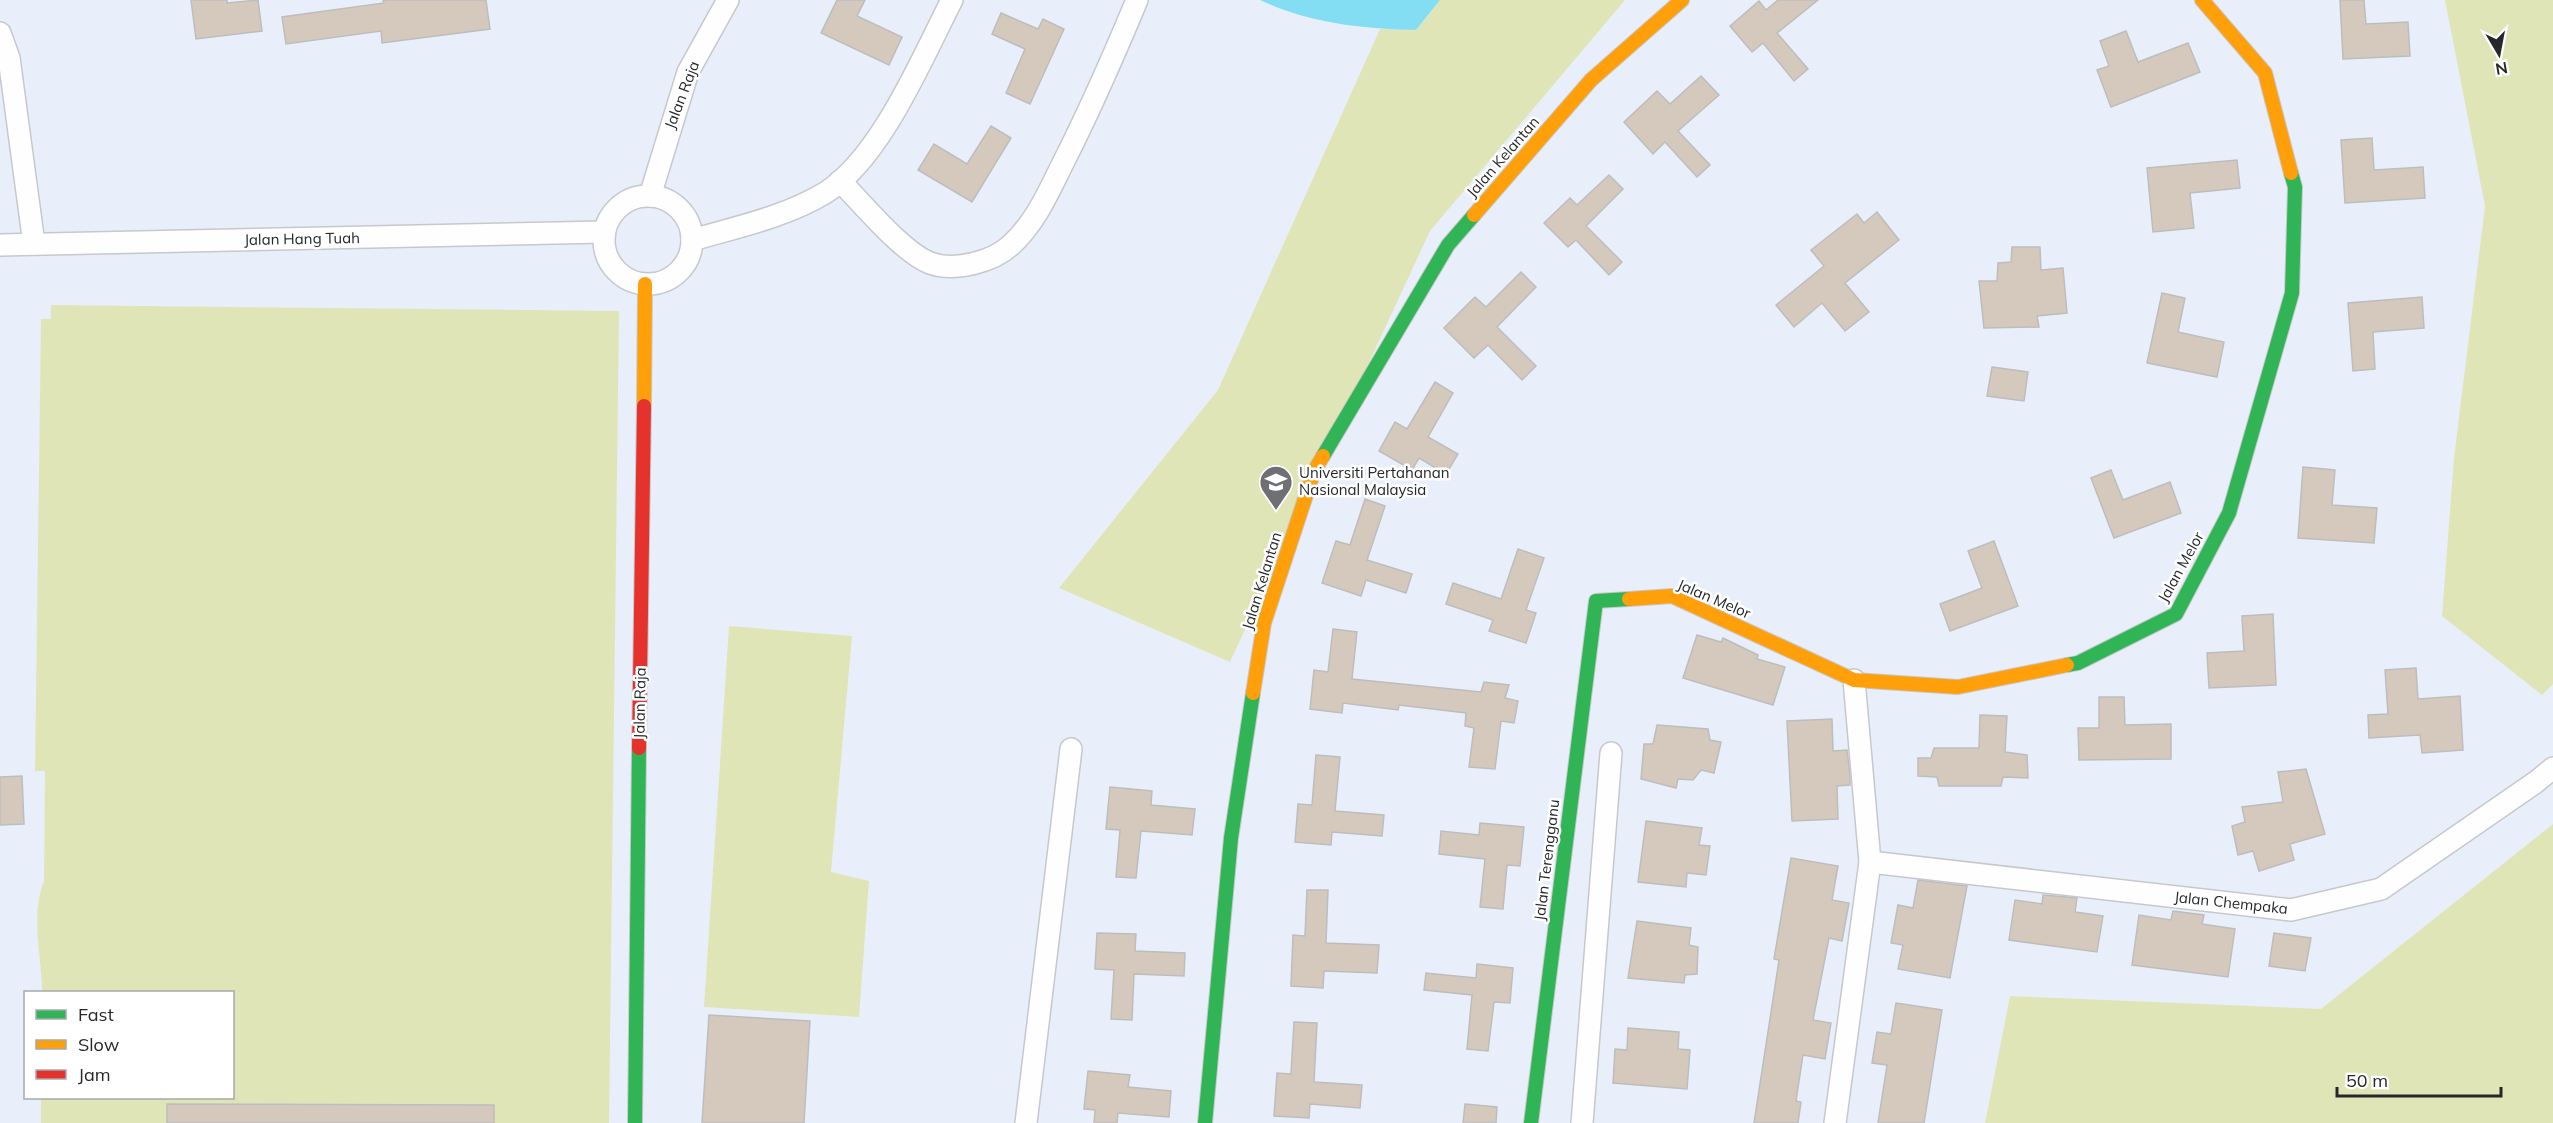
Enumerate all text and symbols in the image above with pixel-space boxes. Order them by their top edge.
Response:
north arrow [2469,24,2529,84]
street label: Jalan Raja [660,58,703,131]
text: N [2494,58,2509,80]
street label: Jalan Kelantan [1462,112,1543,201]
street label: Jalan Hang Tuah [244,228,360,249]
place label: Universiti Pertahanan Nasional Malaysia [1299,463,1450,499]
school or university icon: Universiti Pertahanan Nasional Malaysia [1258,464,1294,511]
street label: Jalan Melor [2153,528,2208,605]
street label: Jalan Kelantan [1238,530,1285,632]
street label: Jalan Melor [1675,575,1754,623]
street label: Jalan Raja [629,667,650,739]
street label: Jalan Terengganu [1530,798,1563,922]
street label: Jalan Chempaka [2173,887,2289,918]
legend [24,991,234,1099]
text: Fast [78,1003,114,1026]
text: Slow [78,1033,120,1056]
scale bar [2337,1060,2500,1098]
text: Jam [78,1063,111,1086]
text: 50 m [2346,1069,2388,1092]

